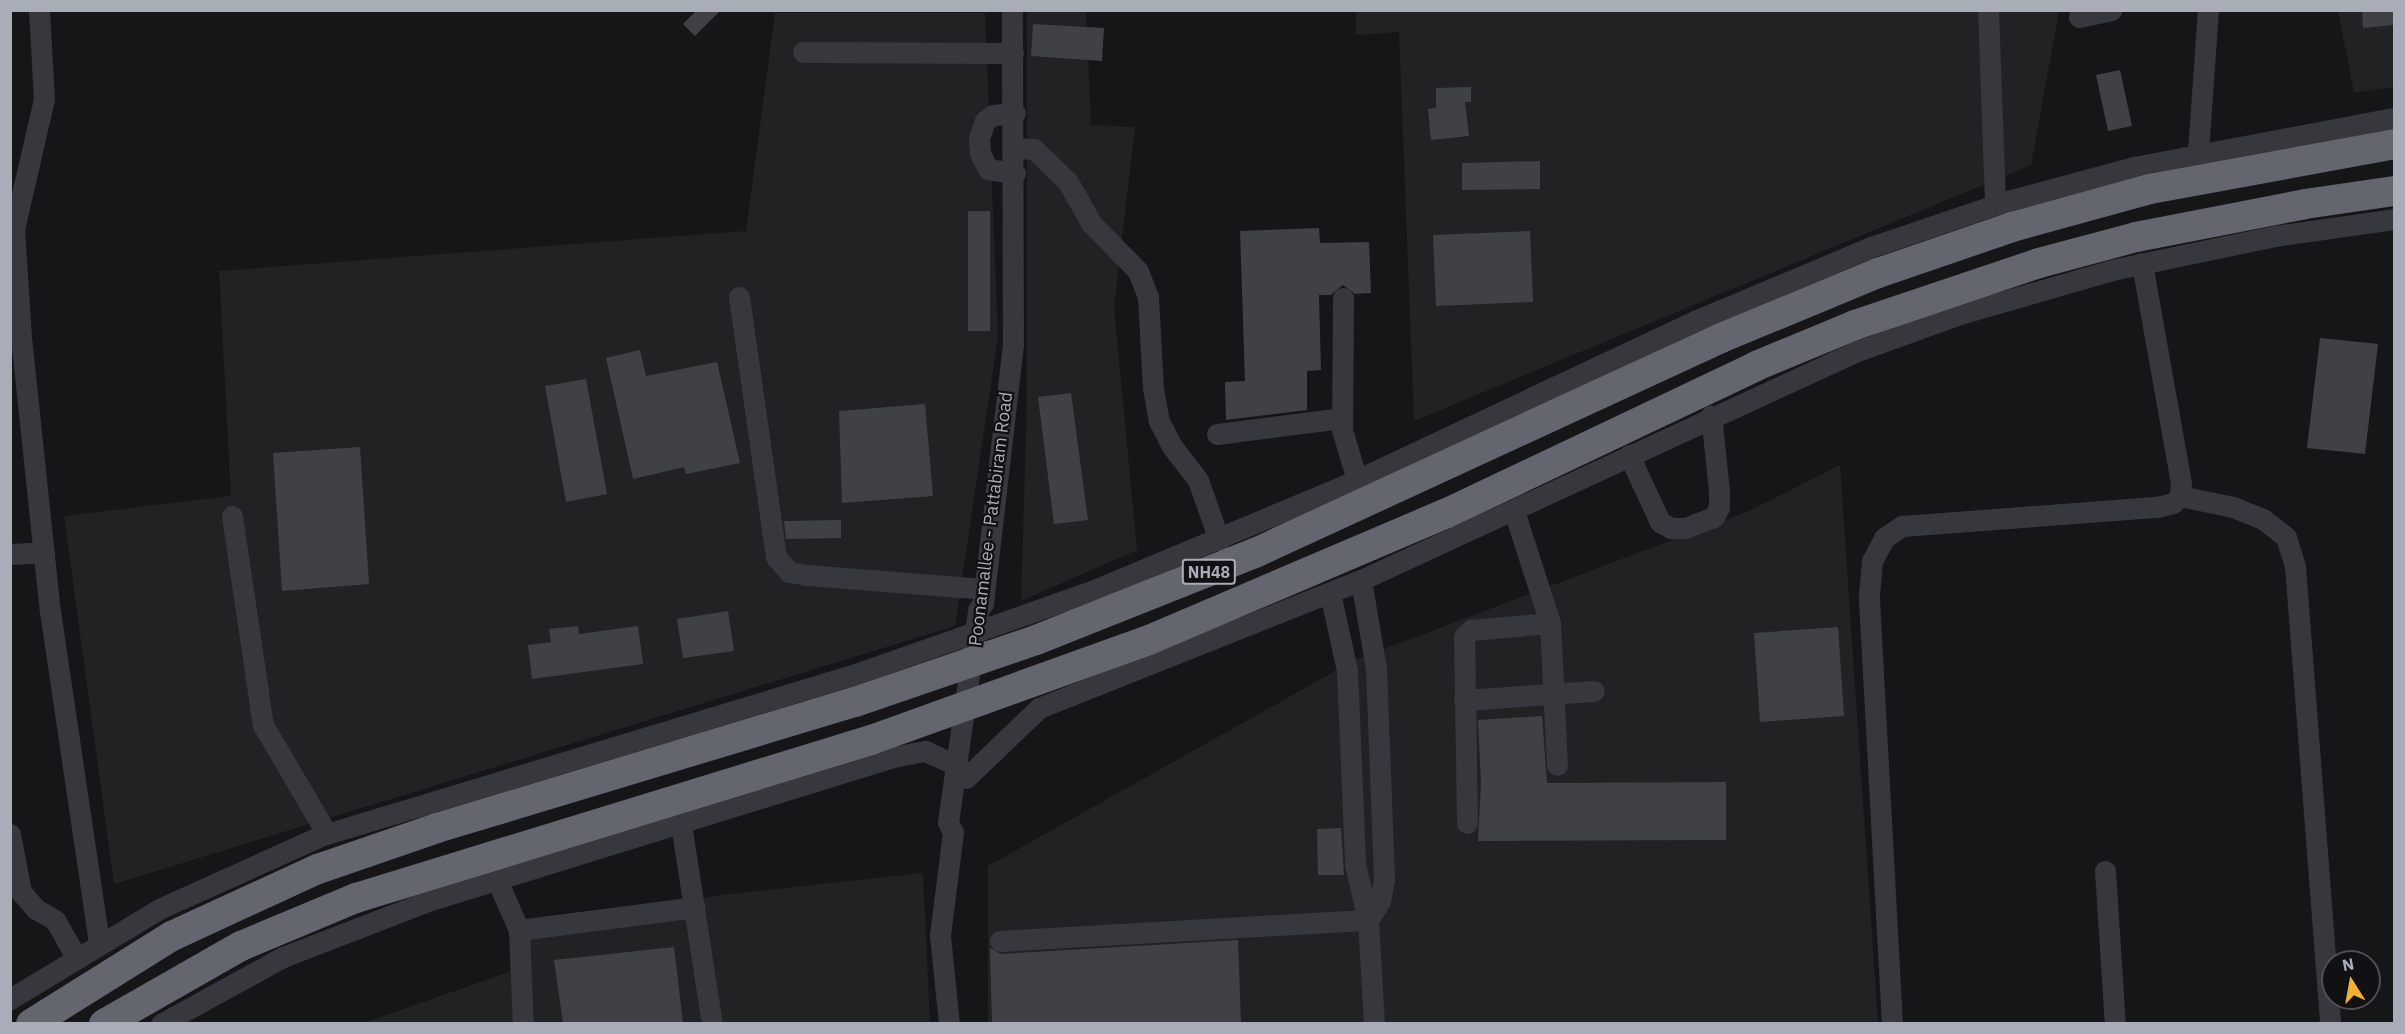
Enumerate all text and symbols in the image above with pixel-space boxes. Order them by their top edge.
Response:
street label: Poonamallee - Pattabiram Road [965,391,1017,647]
road number: NH48 [1180,559,1238,585]
north arrow [2321,950,2381,1010]
text: N [2340,953,2356,975]

